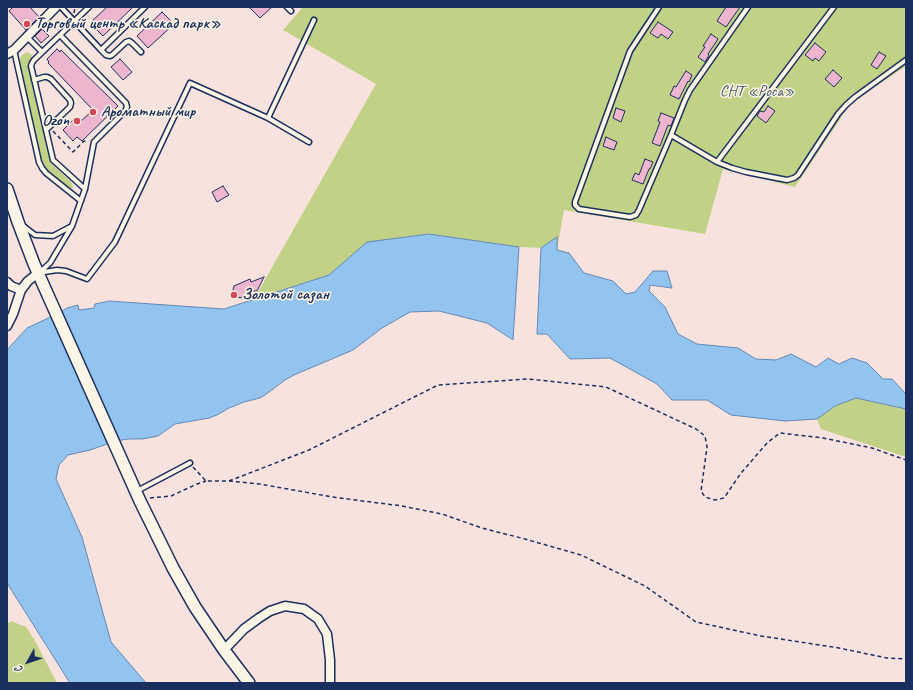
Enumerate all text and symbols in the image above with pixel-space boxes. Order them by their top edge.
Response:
place label: Торговый центр «Каскад парк» [35,14,221,34]
marker: Торговый центр «Каскад парк» [22,19,32,29]
park label: СНТ «Роса» [720,82,794,102]
place label: Ароматный мир [101,102,195,122]
marker: Ароматный мир [88,107,98,117]
place label: Ozon [42,111,69,131]
marker: Ozon [72,116,82,126]
place label: Золотой сазан [242,285,329,305]
marker: Золотой сазан [229,290,239,300]
north arrow [8,642,48,682]
text: С [12,663,26,676]

